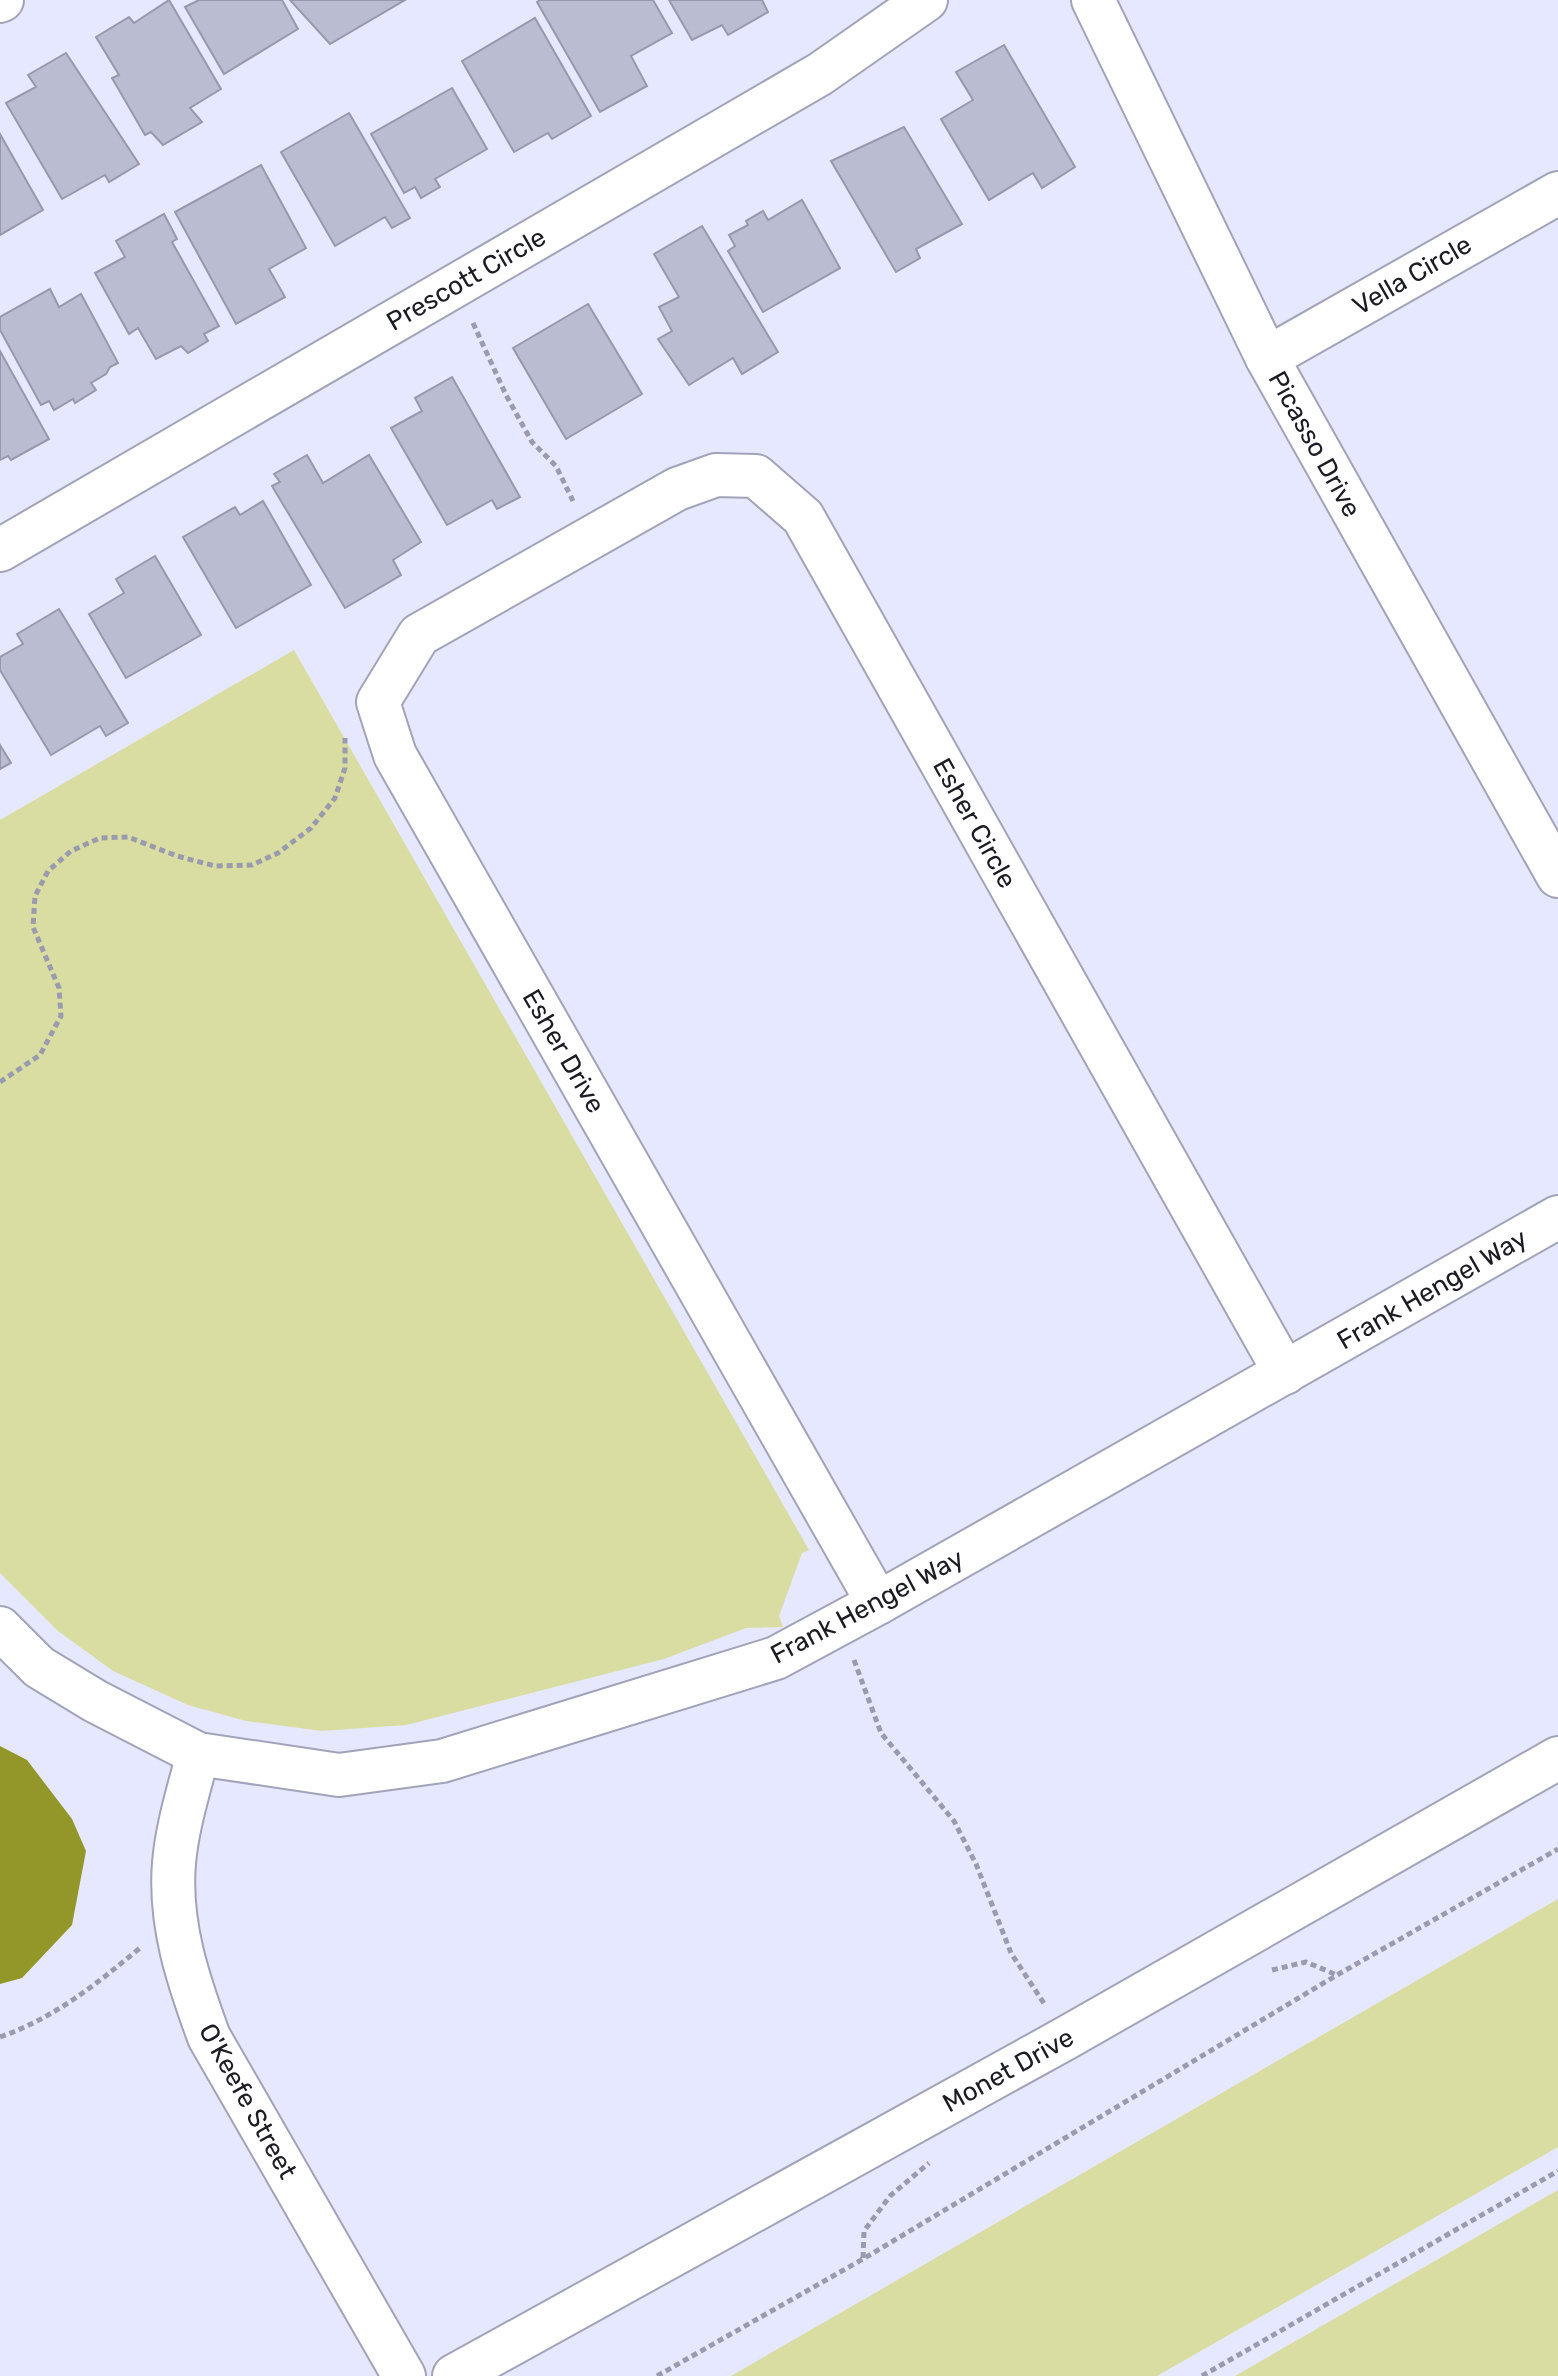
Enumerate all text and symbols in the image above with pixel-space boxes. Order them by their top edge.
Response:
street label: Prescott Circle [381,221,551,337]
street label: Vella Circle [1347,229,1477,322]
street label: Picasso Drive [1262,366,1367,523]
street label: Esher Circle [926,753,1023,894]
street label: Esher Drive [516,984,611,1119]
street label: Frank Hengel Way [1332,1223,1533,1356]
street label: Frank Hengel Way [765,1543,969,1670]
street label: O'Keefe Street [192,2018,303,2184]
street label: Monet Drive [937,2022,1079,2119]

